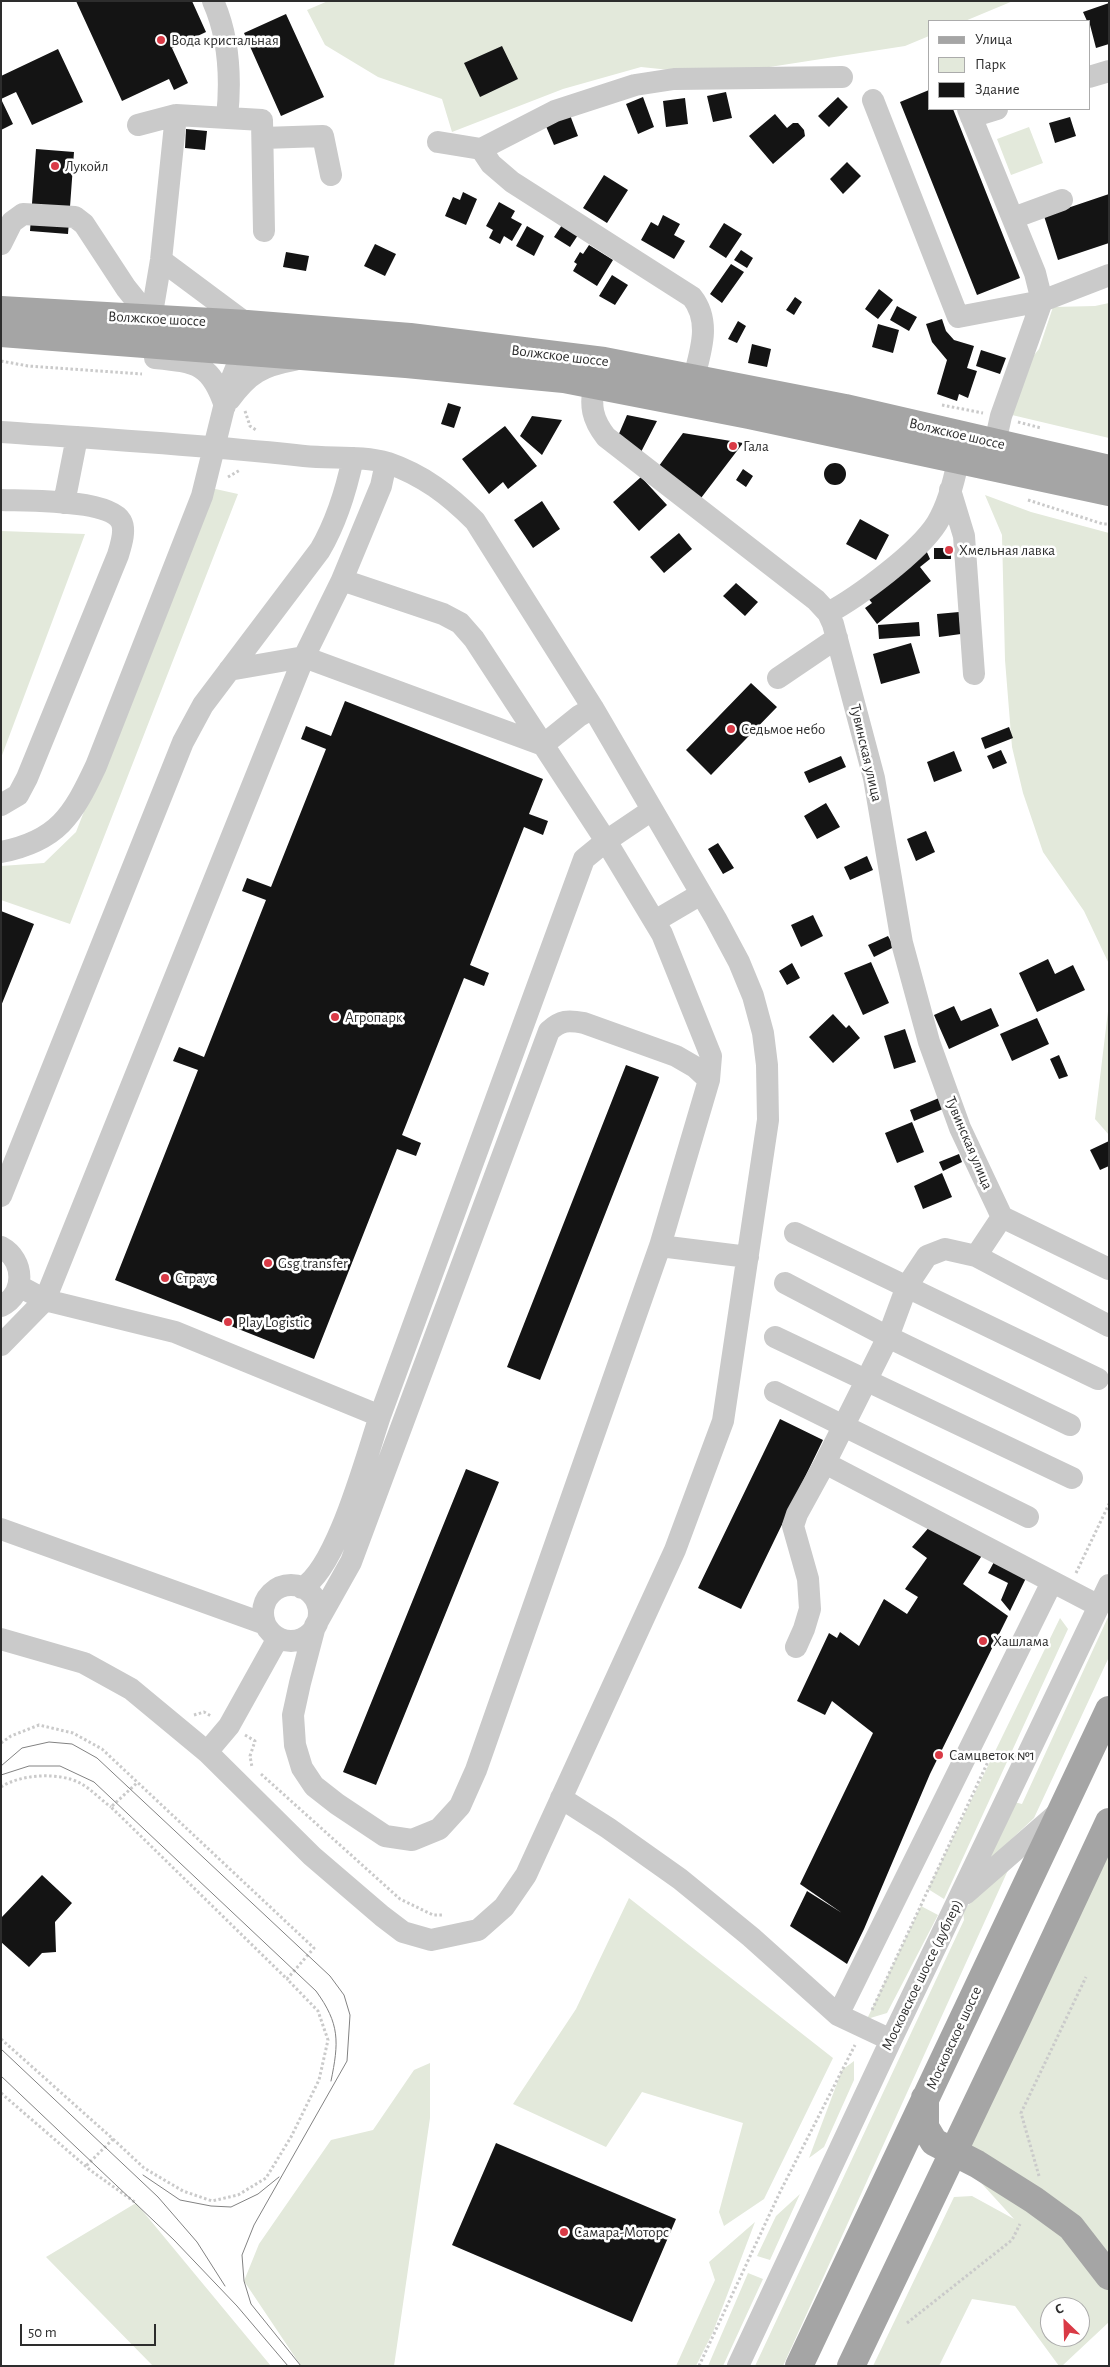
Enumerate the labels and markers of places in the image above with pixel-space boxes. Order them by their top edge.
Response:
place label: Вода кристальная [171,31,279,49]
marker: Вода кристальная [155,34,167,46]
place label: Лукойл [65,157,109,175]
marker: Лукойл [49,160,61,172]
place label: Гала [743,437,769,455]
marker: Гала [727,440,739,452]
place label: Хмельная лавка [959,541,1055,559]
marker: Хмельная лавка [943,544,955,556]
place label: Седьмое небо [741,720,825,738]
marker: Седьмое небо [725,723,737,735]
place label: Агропарк [345,1008,403,1026]
marker: Агропарк [329,1011,341,1023]
place label: Gsg transfer [278,1254,348,1272]
marker: Gsg transfer [262,1257,274,1269]
place label: Страус [175,1269,215,1287]
marker: Страус [159,1272,171,1284]
place label: Play Logistic [238,1313,309,1331]
marker: Play Logistic [222,1316,234,1328]
place label: Хашлама [993,1632,1049,1650]
marker: Хашлама [977,1635,989,1647]
place label: Самцветок №1 [949,1746,1035,1764]
marker: Самцветок №1 [933,1749,945,1761]
place label: Самара-Моторс [574,2223,669,2241]
marker: Самара-Моторс [558,2226,570,2238]

